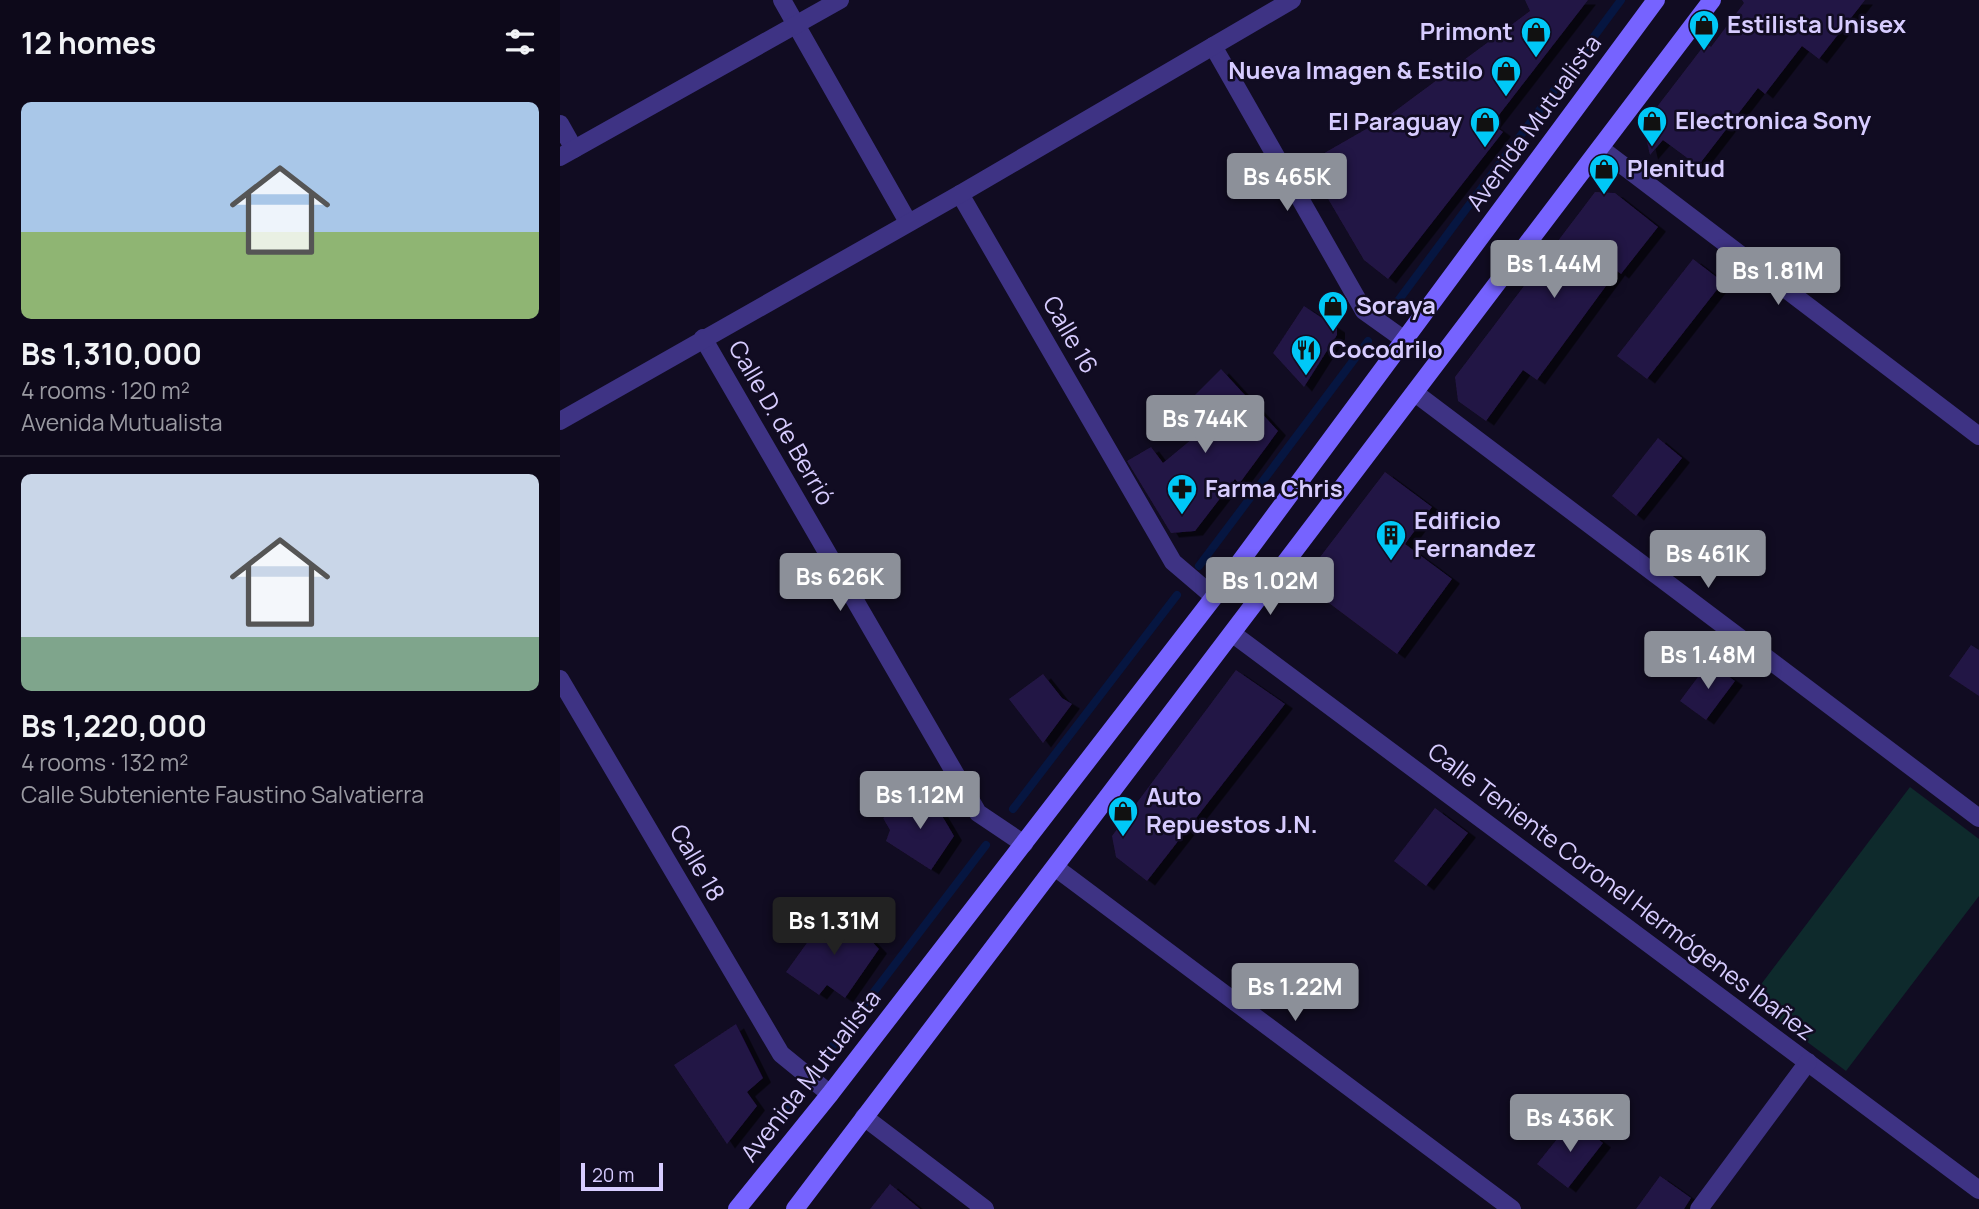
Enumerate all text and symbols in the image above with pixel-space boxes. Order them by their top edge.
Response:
place label: Estilista Unisex [1727,7,1907,40]
shop icon: Estilista Unisex [1687,8,1721,52]
place label: Primont [1420,14,1513,47]
shop icon: Primont [1519,15,1553,59]
text: 12 homes [21,22,156,63]
icon: filters [501,23,539,61]
street label: Avenida Mutualista [1458,27,1608,217]
place label: Nueva Imagen & Estilo [1228,53,1483,86]
shop icon: Nueva Imagen & Estilo [1489,54,1523,98]
place label: Electronica Sony [1675,103,1872,136]
place label: El Paraguay [1328,104,1463,137]
shop icon: Electronica Sony [1635,104,1669,148]
shop icon: El Paraguay [1468,105,1502,149]
icon: home [217,147,343,273]
place label: Plenitud [1627,151,1725,184]
shop icon: Plenitud [1587,152,1621,196]
pin: Bs 465K [1222,154,1352,213]
text: Bs 465K [1243,160,1331,192]
pin: Bs 1.44M [1482,240,1626,300]
text: Bs 1.44M [1506,247,1602,279]
pin: Bs 1.81M [1706,247,1850,307]
text: Bs 1.81M [1732,254,1824,286]
place label: Soraya [1356,288,1436,321]
street label: Calle 16 [1036,289,1107,379]
shop icon: Soraya [1316,289,1350,333]
place label: Cocodrilo [1329,332,1443,365]
text: Bs 1,310,000 [21,333,202,374]
restaurant icon: Cocodrilo [1289,333,1323,377]
street label: Calle D. de Berrió [722,334,843,511]
text: 4 rooms · 120 m² [21,374,190,406]
pin: Bs 744K [1140,396,1270,455]
text: Bs 744K [1162,402,1248,434]
text: Avenida Mutualista [21,406,222,438]
place label: Farma Chris [1205,471,1343,504]
pharmacy icon: Farma Chris [1165,472,1199,516]
place label: Edificio Fernandez [1414,503,1536,564]
building icon: Edificio Fernandez [1374,518,1408,562]
icon: home [217,519,343,645]
pin: Bs 461K [1643,530,1773,590]
text: Bs 461K [1666,537,1750,569]
pin: Bs 626K [775,554,905,613]
pin: Bs 1.02M [1198,558,1342,617]
text: Bs 626K [796,560,884,592]
text: Bs 1.02M [1222,564,1318,596]
pin: Bs 1.48M [1636,632,1780,691]
text: Bs 1.48M [1660,638,1756,670]
text: Bs 1,220,000 [21,705,207,746]
street label: Calle Teniente Coronel Hermógenes Ibañez [1422,734,1822,1047]
text: 4 rooms · 132 m² [21,746,189,778]
pin: Bs 1.12M [848,772,992,831]
text: Calle Subteniente Faustino Salvatierra [21,778,424,810]
text: Bs 1.12M [876,778,964,810]
place label: Auto Repuestos J.N. [1146,779,1318,840]
shop icon: Auto Repuestos J.N. [1106,794,1140,838]
street label: Calle 18 [663,818,734,907]
pin: Bs 1.31M [762,898,906,957]
text: Bs 1.31M [789,904,879,936]
pin: Bs 1.22M [1223,964,1367,1023]
text: Bs 1.22M [1248,970,1342,1002]
street label: Avenida Mutualista [732,982,888,1168]
pin: Bs 436K [1505,1094,1635,1154]
text: Bs 436K [1526,1101,1614,1133]
scale bar [581,1160,663,1192]
text: 20 m [592,1162,634,1188]

